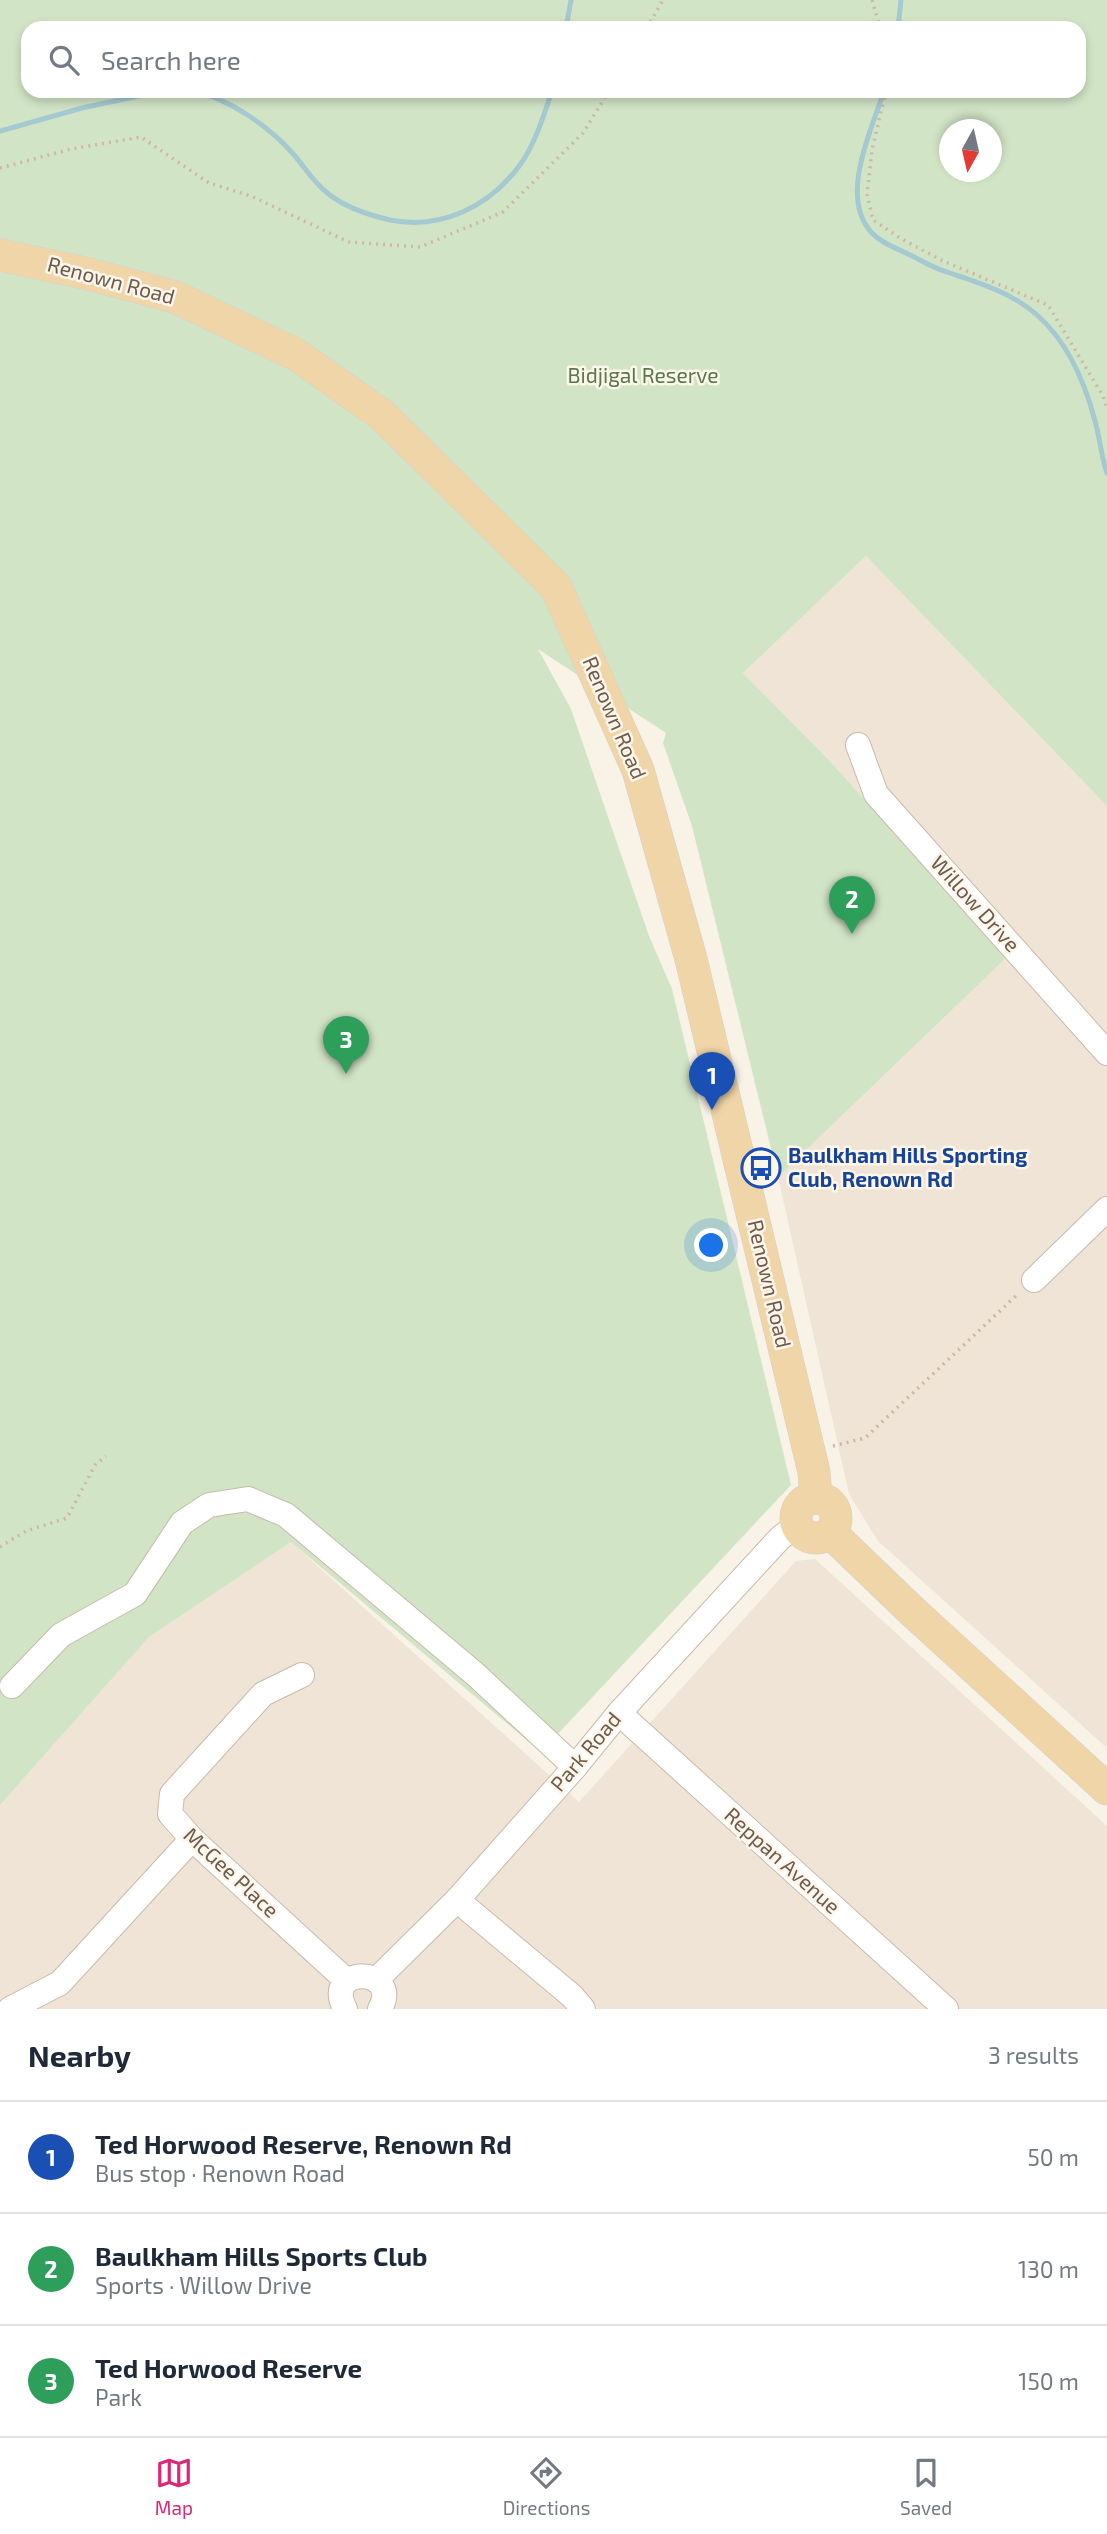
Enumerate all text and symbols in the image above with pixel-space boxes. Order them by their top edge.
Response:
search box [21,21,1086,98]
icon: search [45,41,83,79]
text: Search here [101,44,241,75]
north arrow [939,119,1002,182]
street label: Renown Road [45,251,178,309]
park label: Bidjigal Reserve [567,362,719,388]
street label: Renown Road [578,652,652,782]
street label: Willow Drive [926,850,1026,956]
pin: 2 [829,876,875,934]
pin: 3 [323,1016,369,1074]
pin: 1 [689,1052,735,1110]
place label: Baulkham Hills Sporting Club, Renown Rd [788,1142,1027,1191]
bus stop icon: Baulkham Hills Sporting Club, Renown Rd [740,1147,782,1189]
street label: Renown Road [744,1217,797,1350]
your location [694,1228,728,1262]
street label: Park Road [544,1706,625,1796]
street label: Reppan Avenue [720,1801,846,1918]
street label: McGee Place [179,1822,285,1922]
text: Nearby [28,2037,131,2073]
text: 3 results [988,2041,1079,2069]
text: Ted Horwood Reserve, Renown Rd [95,2128,512,2159]
text: 1 [46,2143,56,2171]
text: 50 m [1028,2143,1079,2171]
text: Bus stop · Renown Road [95,2159,345,2187]
text: Baulkham Hills Sports Club [95,2240,428,2271]
text: 2 [44,2255,58,2283]
text: 130 m [1018,2255,1079,2283]
text: Sports · Willow Drive [95,2271,312,2299]
text: Ted Horwood Reserve [95,2352,362,2383]
text: 3 [44,2367,58,2395]
text: 150 m [1018,2367,1079,2395]
text: Park [95,2383,142,2411]
tab: Map [155,2454,193,2519]
tab: Directions [503,2454,590,2519]
tab: Saved [900,2454,952,2519]

